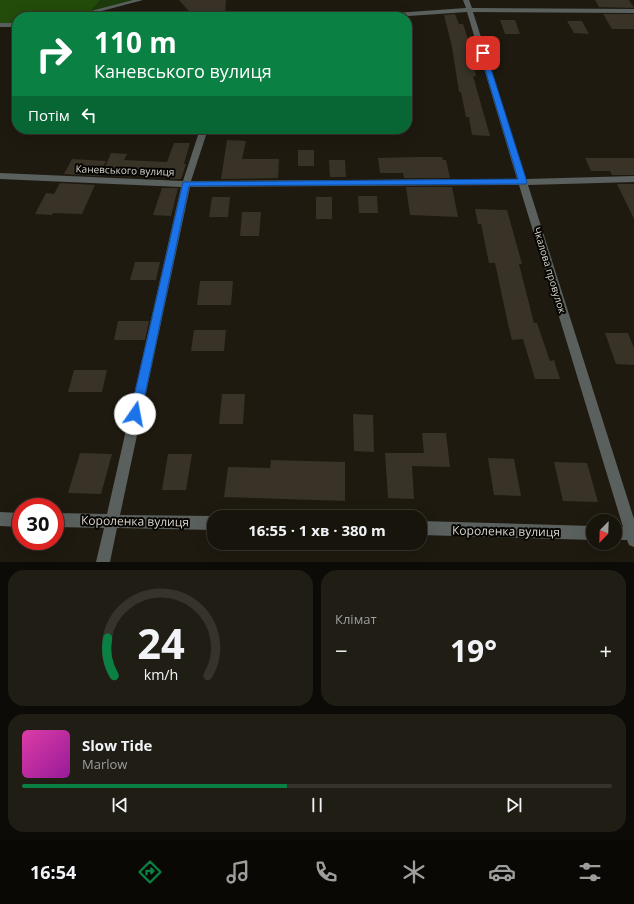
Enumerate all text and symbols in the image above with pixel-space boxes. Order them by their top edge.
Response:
text: 110 m [94,23,177,61]
icon: right [28,28,80,80]
pin [466,36,500,70]
icon: arrive [472,42,494,64]
text: Каневського вулиця [94,59,272,83]
icon: left [78,104,100,126]
text: Потім [28,105,70,125]
street label: Каневського вулиця [75,161,175,179]
street label: Чкалова провулок [530,225,570,316]
position arrow [114,393,156,435]
speed limit sign: 30 [12,498,64,550]
street label: Короленка вулиця [81,512,189,530]
north arrow [586,514,622,550]
map controls [586,514,622,550]
text: 16:55 · 1 хв · 380 m [248,520,386,540]
street label: Короленка вулиця [452,522,560,540]
text: Клімат [335,610,377,628]
text: 24 [137,615,184,671]
text: 19° [450,630,497,671]
text: − [335,635,348,665]
text: + [599,635,612,665]
text: km/h [143,665,178,684]
text: Slow Tide [82,735,152,755]
text: Marlow [82,755,127,773]
icon: previous [109,794,131,816]
icon: pause [306,794,328,816]
icon: next [503,794,525,816]
icon: directions [136,858,164,886]
icon: music [224,858,252,886]
icon: phone [312,858,340,886]
icon: climate [400,858,428,886]
icon: car [488,858,516,886]
icon: filters [576,858,604,886]
text: 16:54 [30,860,76,884]

